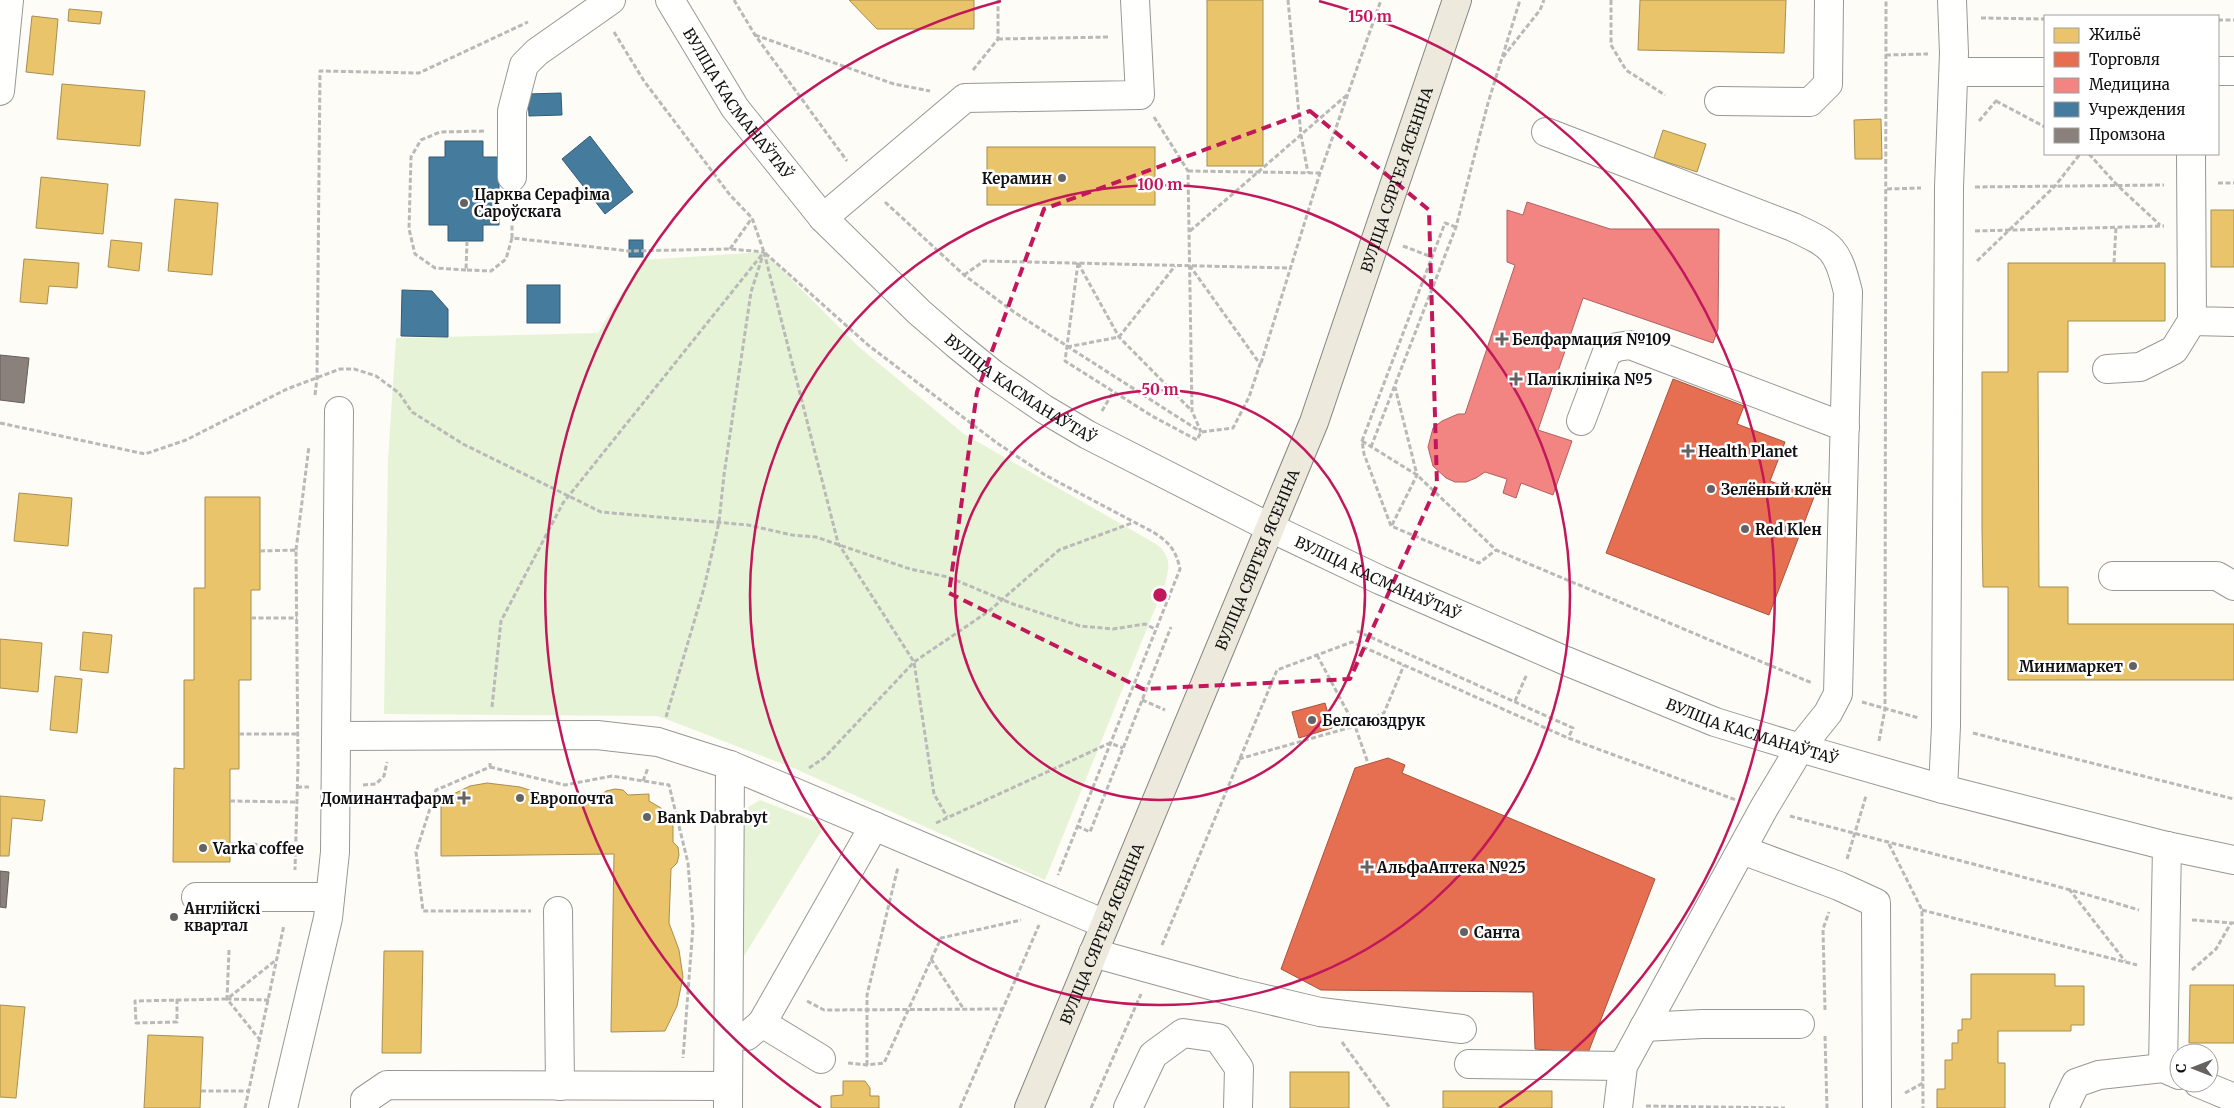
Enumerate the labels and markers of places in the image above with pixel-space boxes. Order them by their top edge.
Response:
place label: Керамин [982,169,1052,188]
marker: Керамин [1056,172,1068,184]
place label: Царква Серафіма Сароўскага [474,185,611,221]
marker: Царква Серафіма Сароўскага [458,197,470,209]
place label: Белфармация №109 [1512,330,1671,349]
marker: Белфармация №109 [1496,333,1508,345]
place label: Паліклініка №5 [1527,370,1653,389]
marker: Паліклініка №5 [1509,372,1523,386]
place label: Health Planet [1698,442,1798,461]
marker: Health Planet [1682,445,1694,457]
place label: Зелёный клён [1721,480,1832,499]
marker: Зелёный клён [1705,483,1717,495]
place label: Red Kleн [1755,520,1822,539]
marker: Red Kleн [1739,523,1751,535]
centre of rings [1151,586,1169,604]
place label: Минимаркет [2019,657,2123,676]
marker: Минимаркет [2127,660,2139,672]
place label: Белсаюздрук [1322,711,1425,730]
marker: Белсаюздрук [1306,714,1318,726]
place label: Доминантафарм [321,789,454,808]
place label: Европочта [530,789,614,808]
marker: Доминантафарм [458,792,470,804]
marker: Европочта [514,792,526,804]
place label: Bank Dabrabyt [657,808,768,827]
marker: Bank Dabrabyt [641,811,653,823]
place label: Varka coffee [212,839,304,858]
marker: Varka coffee [197,842,209,854]
place label: АльфаАптека №25 [1376,858,1526,877]
marker: АльфаАптека №25 [1361,861,1373,873]
place label: Англійскі квартал [183,899,260,935]
marker: Англійскі квартал [168,911,180,923]
place label: Санта [1474,923,1521,942]
marker: Санта [1458,926,1470,938]

